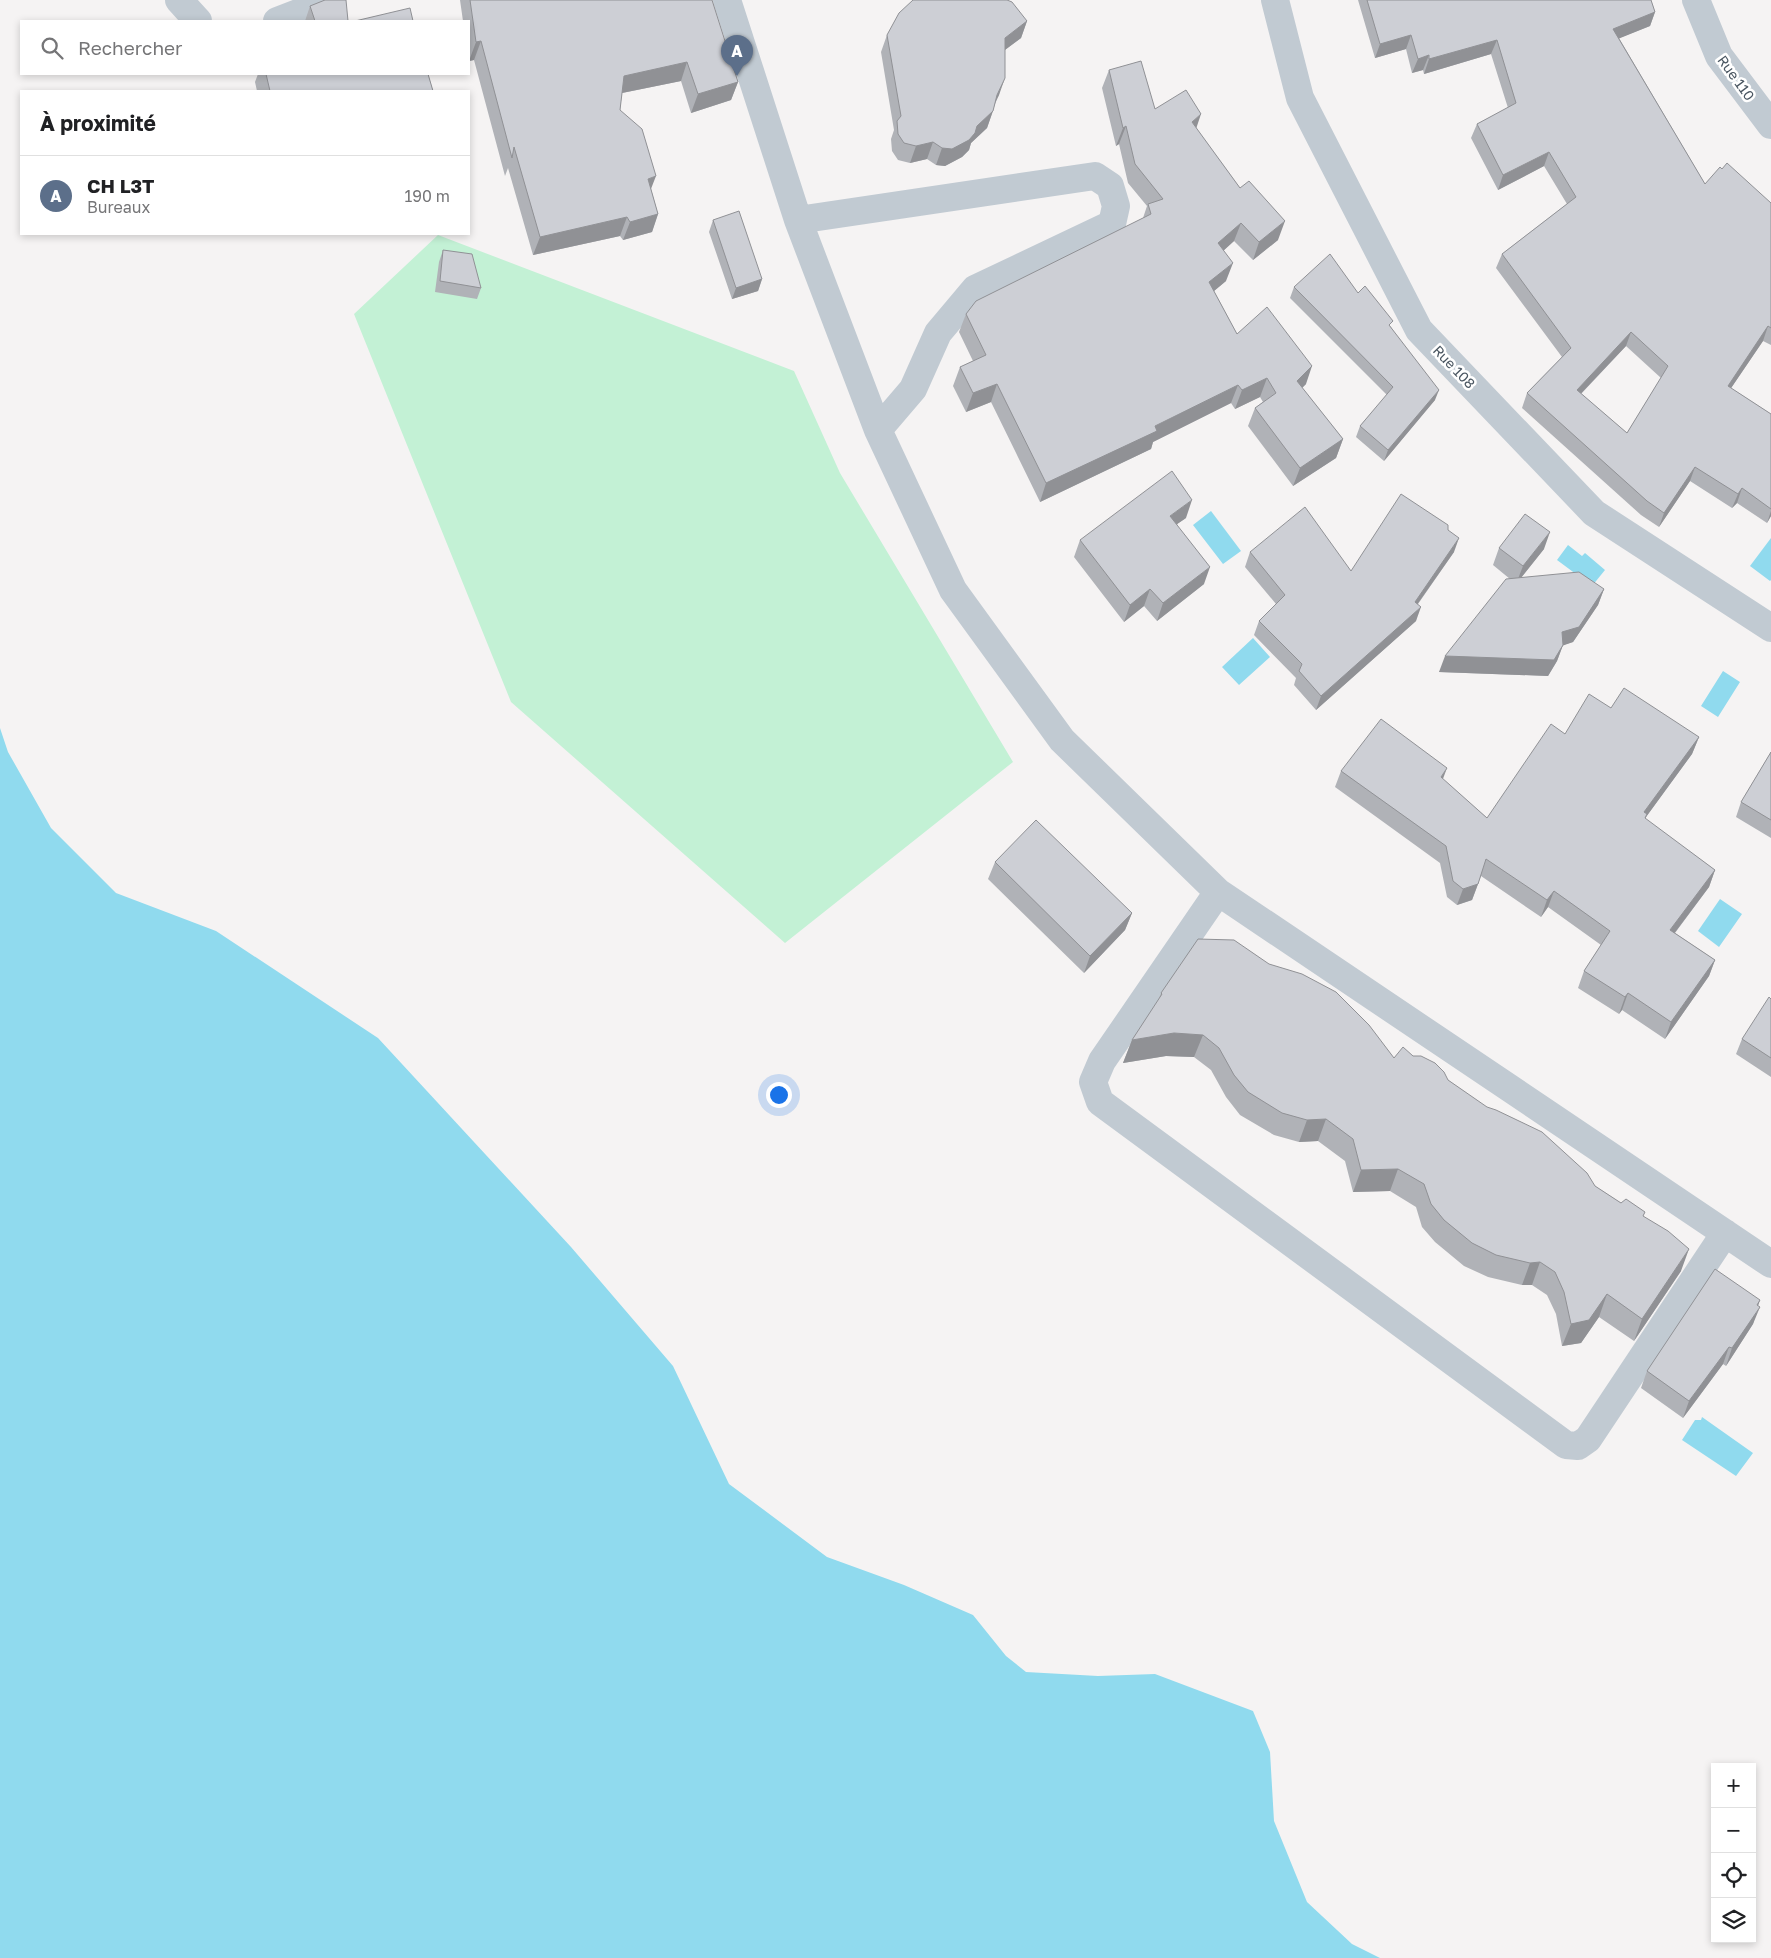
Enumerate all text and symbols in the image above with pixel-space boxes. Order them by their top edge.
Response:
search box [20,20,470,75]
icon: search [38,34,66,62]
pin: A [721,35,753,76]
text: Rechercher [78,36,183,59]
street label: Rue 110 [1714,52,1758,104]
text: À proximité [40,110,156,136]
text: CH L3T [87,174,154,197]
text: A [50,186,62,206]
text: 190 m [404,186,450,206]
text: Bureaux [87,197,150,217]
street label: Rue 108 [1430,342,1479,392]
your location [766,1082,792,1108]
map controls [1711,1763,1756,1943]
button: + [1711,1763,1756,1808]
button: − [1711,1808,1756,1853]
button: locate [1711,1853,1756,1898]
button: layers [1711,1898,1756,1943]

